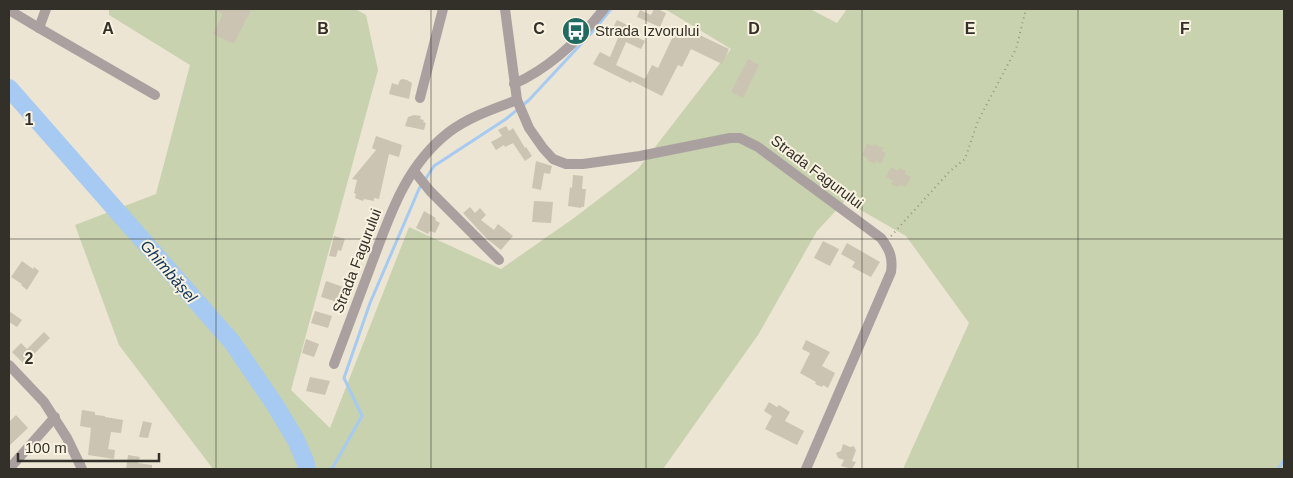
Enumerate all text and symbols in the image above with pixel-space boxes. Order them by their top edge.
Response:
bus stop icon: Strada Izvorului [561,16,591,46]
text: A [102,20,114,37]
text: B [317,20,329,37]
text: C [533,20,545,37]
text: D [748,20,760,37]
text: E [965,20,976,37]
text: F [1180,20,1190,37]
place label: Strada Izvorului [595,22,699,39]
text: 1 [25,111,34,128]
street label: Strada Fagurului [768,131,867,212]
street label: Strada Fagurului [329,206,384,316]
water label: Ghimbășel [137,237,200,306]
text: 2 [25,350,34,367]
scale bar [18,430,159,462]
text: 100 m [25,439,67,456]

